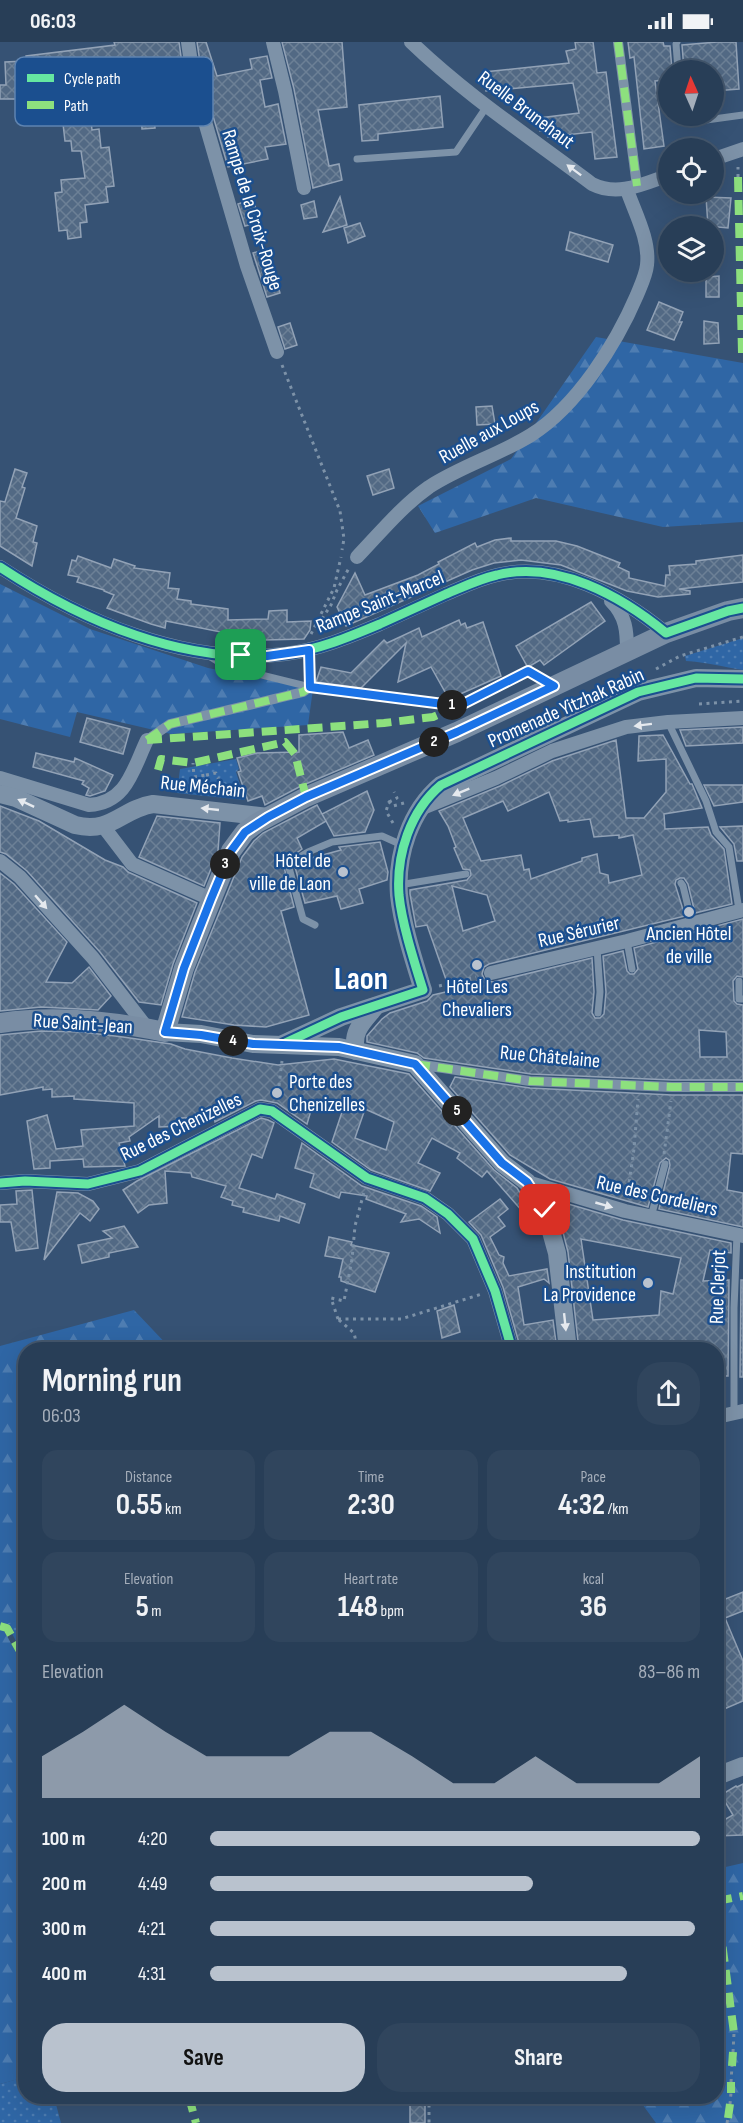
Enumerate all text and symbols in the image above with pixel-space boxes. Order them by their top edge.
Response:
text: 06:03 [30,8,76,35]
legend [15,57,213,126]
north arrow [658,60,724,126]
map controls [658,60,724,282]
street label: Ruelle Brunehaut [473,66,579,154]
text: Cycle path [64,70,121,89]
text: Path [64,97,88,116]
street label: Rampe de la Croix-Rouge [216,127,288,293]
button: locate [658,138,724,204]
one-way arrow [566,164,582,177]
button: layers [658,216,724,282]
street label: Ruelle aux Loups [435,395,543,469]
street label: Rampe Saint-Marcel [313,565,447,639]
pin [215,629,266,680]
icon: arrive [224,638,257,671]
street label: Promenade Yitzhak Rabin [484,663,648,753]
pin: 1 [437,690,467,720]
text: 1 [449,695,455,714]
one-way arrow [633,720,652,729]
pin: 2 [419,727,449,757]
text: 2 [430,732,438,751]
street label: Rue Méchain [159,771,247,803]
one-way arrow [452,788,470,798]
one-way arrow [18,798,35,807]
one-way arrow [200,804,219,814]
pin: 3 [210,849,240,879]
place label: Hôtel de ville de Laon [249,849,331,896]
text: 3 [221,854,229,873]
marker: Hôtel de ville de Laon [336,865,350,879]
one-way arrow [34,894,47,909]
marker: Ancien Hôtel de ville [682,905,696,919]
street label: Rue Sérurier [536,911,622,953]
place label: Ancien Hôtel de ville [645,922,732,969]
marker: Hôtel Les Chevaliers [470,958,484,972]
district label: Laon [334,960,388,999]
place label: Hôtel Les Chevaliers [442,975,512,1022]
street label: Rue Saint-Jean [32,1009,134,1039]
pin: 4 [218,1026,248,1056]
text: 4 [229,1031,237,1050]
street label: Rue Châtelaine [499,1041,601,1073]
place label: Porte des Chenizelles [289,1070,365,1117]
marker: Porte des Chenizelles [270,1086,284,1100]
street label: Rue des Chenizelles [117,1087,245,1167]
pin: 5 [442,1096,472,1126]
text: 5 [453,1101,461,1120]
street label: Rue des Cordeliers [594,1170,720,1222]
pin [519,1184,570,1235]
icon: check [528,1193,561,1226]
one-way arrow [595,1201,613,1210]
street label: Rue Clerjot [705,1250,731,1324]
place label: Institution La Providence [543,1260,636,1307]
marker: Institution La Providence [641,1276,655,1290]
one-way arrow [560,1312,570,1331]
text: Morning run [42,1361,182,1401]
button: share [637,1362,700,1425]
text: 06:03 [42,1404,81,1428]
text: Distance [125,1468,172,1487]
text: Time [358,1468,384,1487]
text: Pace [581,1468,606,1487]
text: 0.55 [116,1487,163,1523]
text: 2:30 [347,1487,395,1523]
text: 4:32 [558,1487,605,1523]
text: km [163,1500,182,1519]
text: /km [605,1500,629,1519]
text: Elevation [124,1570,173,1589]
text: Heart rate [344,1570,398,1589]
text: kcal [583,1570,604,1589]
text: 5 [136,1589,149,1625]
text: 148 [338,1589,378,1625]
text: 36 [580,1589,607,1625]
text: m [149,1602,162,1621]
text: bpm [378,1602,404,1621]
text: Elevation [42,1660,104,1684]
text: 83–86 m [638,1660,700,1684]
text: 100 m [42,1827,85,1851]
text: 4:20 [138,1827,167,1851]
text: 200 m [42,1872,86,1896]
text: 4:49 [138,1872,167,1896]
text: 300 m [42,1917,86,1941]
text: 4:21 [138,1917,165,1941]
text: 400 m [42,1962,87,1986]
text: 4:31 [138,1962,166,1986]
button: Save [42,2023,365,2092]
button: Share [377,2023,700,2092]

